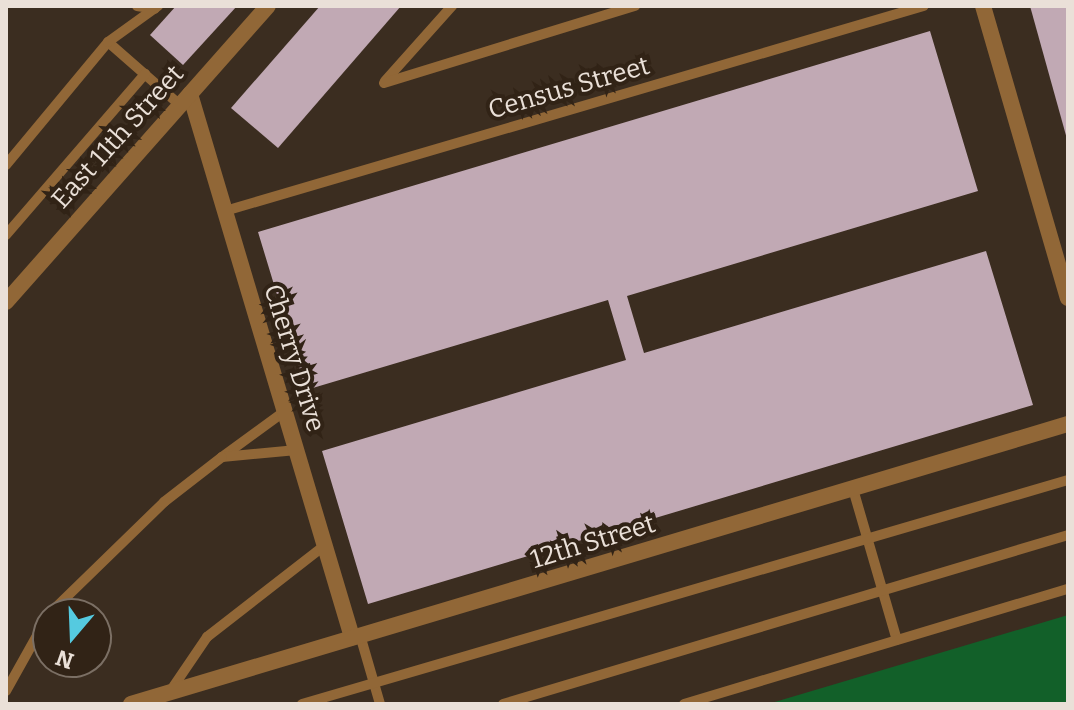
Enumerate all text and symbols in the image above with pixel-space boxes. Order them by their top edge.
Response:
street label: Census Street [485,50,653,126]
street label: East 11th Street [46,59,190,215]
street label: Cherry Drive [257,281,331,435]
street label: 12th Street [527,508,659,576]
north arrow [32,598,112,678]
text: N [52,644,77,675]

